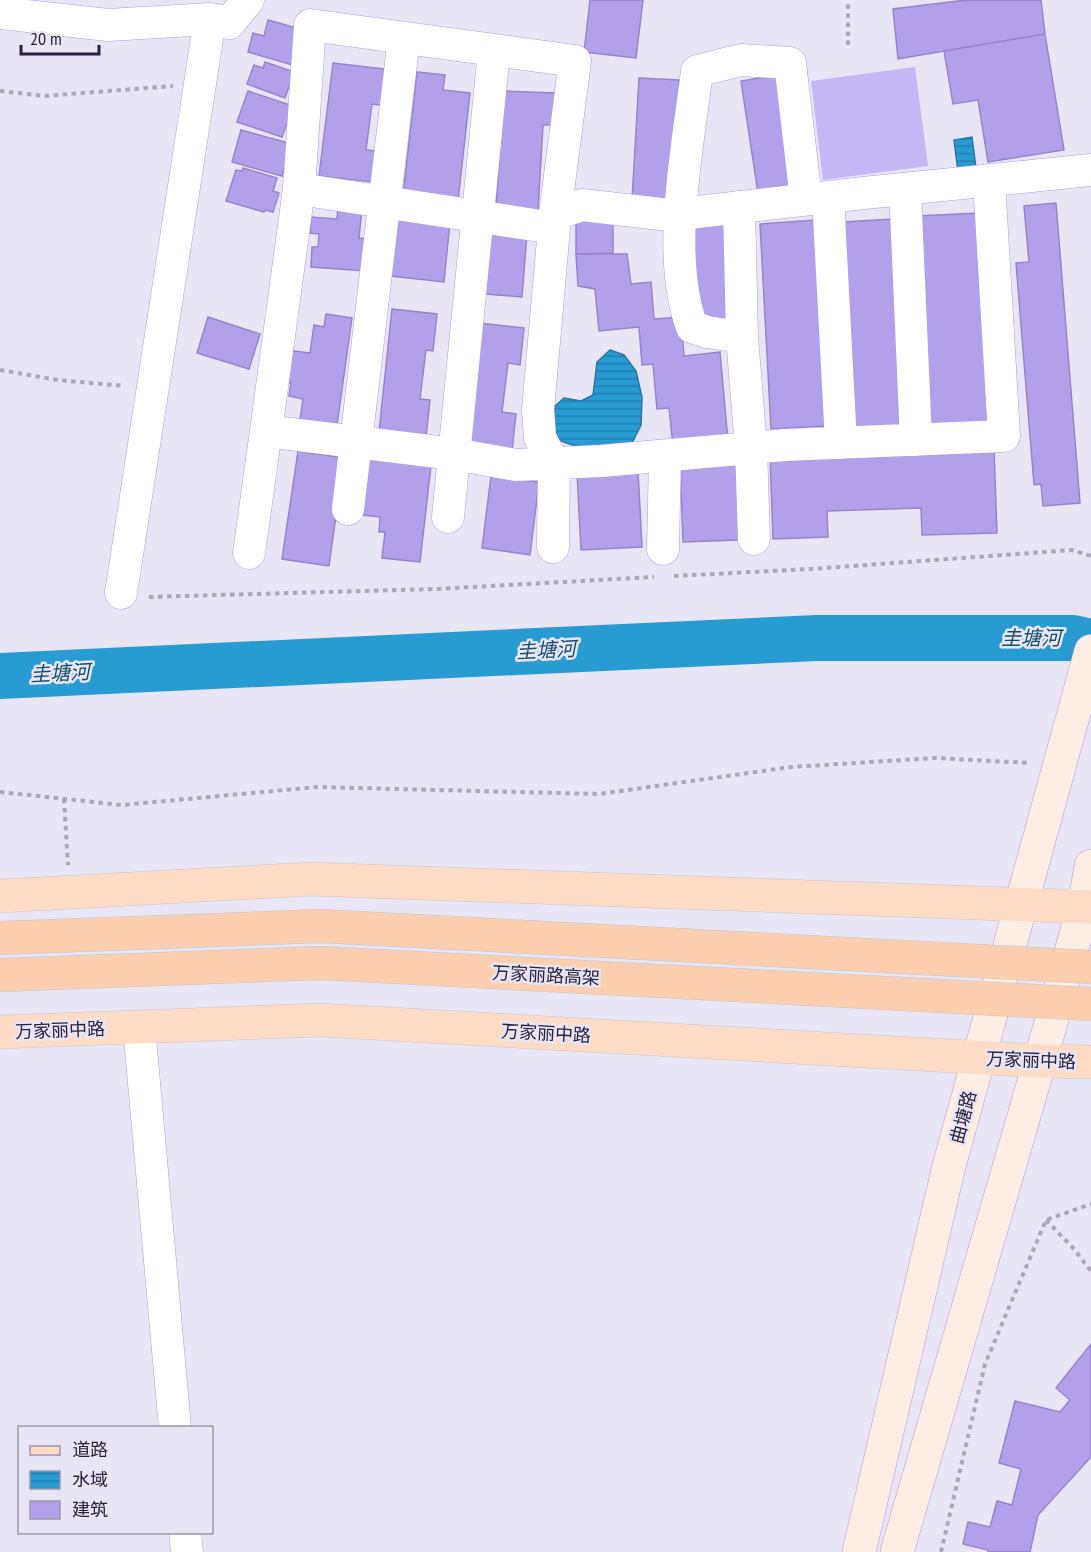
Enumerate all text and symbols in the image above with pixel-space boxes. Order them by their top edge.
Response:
scale bar [21,18,99,56]
text: 20 m [30,27,62,50]
water label: 圭塘河 [1001,625,1065,651]
water label: 圭塘河 [515,635,581,665]
water label: 圭塘河 [29,658,95,688]
street label: 万家丽路高架 [491,961,601,989]
street label: 万家丽中路 [15,1017,105,1043]
street label: 万家丽中路 [500,1019,592,1047]
street label: 万家丽中路 [986,1047,1076,1073]
street label: 曲塘路 [945,1088,981,1146]
legend [18,1426,213,1534]
text: 道路 [72,1438,108,1461]
text: 水域 [72,1468,108,1491]
text: 建筑 [72,1498,108,1521]

